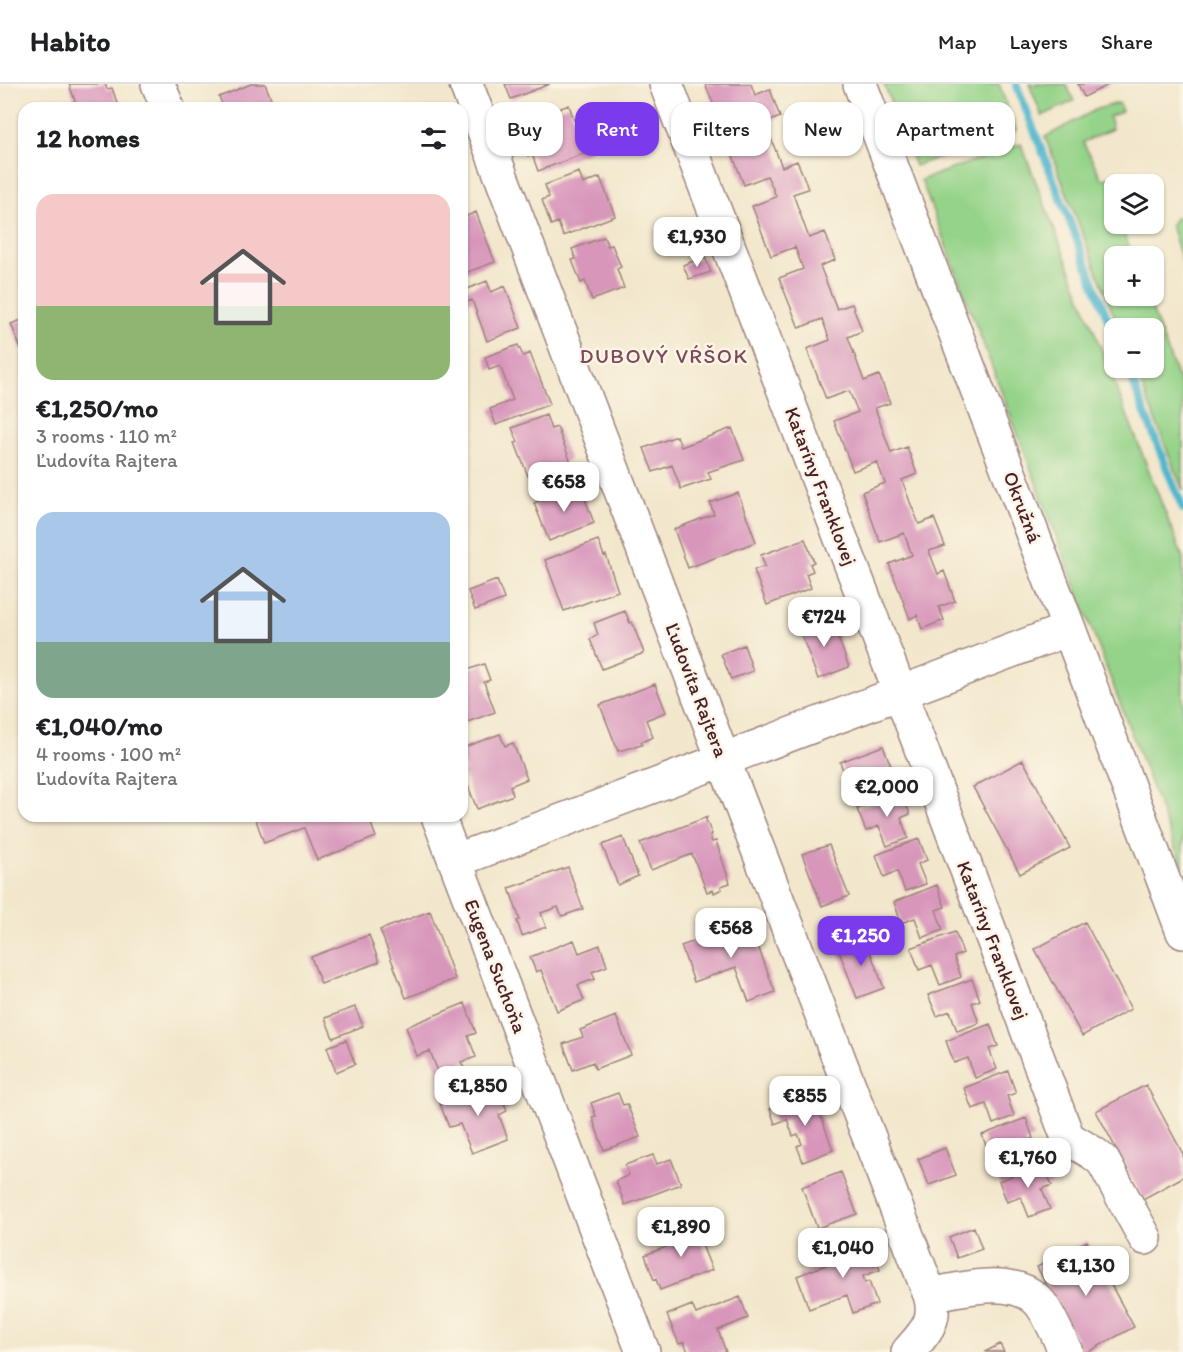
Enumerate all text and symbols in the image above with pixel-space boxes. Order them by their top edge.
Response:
text: Habito [30,24,110,58]
text: Map [938,29,977,54]
text: Layers [1010,29,1068,54]
text: Share [1101,29,1153,54]
chip: Buy [486,102,563,156]
chip: Rent [575,102,659,156]
chip: Filters [671,102,771,156]
chip: New [783,102,863,156]
chip: Apartment [875,102,1015,156]
text: 12 homes [36,122,140,154]
icon: filters [417,122,450,155]
map controls [1104,174,1164,378]
button: layers [1104,174,1164,234]
pin: €1,930 [648,217,746,268]
text: €1,930 [667,224,727,248]
icon: home [189,233,297,341]
button: + [1104,246,1164,306]
button: − [1104,318,1164,378]
district label: DUBOVÝ VŔŠOK [579,343,749,368]
text: €1,250/mo [36,392,158,424]
street label: Kataríny Franklovej [780,403,862,569]
text: 3 rooms · 110 m² [36,424,177,448]
text: Ľudovíta Rajtera [36,448,178,472]
pin: €658 [528,462,600,513]
street label: Okružná [998,468,1048,547]
text: €658 [542,469,586,493]
icon: home [189,551,297,659]
pin: €724 [788,597,860,648]
text: €724 [802,604,846,628]
street label: Ľudovíta Rajtera [660,620,734,761]
text: €1,040/mo [36,710,163,742]
text: 4 rooms · 100 m² [36,742,181,766]
text: Ľudovíta Rajtera [36,766,178,790]
pin: €2,000 [838,767,936,818]
text: €2,000 [855,774,919,798]
street label: Kataríny Franklovej [952,857,1034,1023]
street label: Eugena Suchoňa [459,896,533,1037]
pin: €568 [695,908,767,959]
text: €568 [709,915,753,939]
pin: €1,250 [812,916,910,967]
text: €1,250 [832,923,890,947]
pin: €1,850 [429,1066,527,1117]
text: €1,850 [448,1073,508,1097]
pin: €855 [769,1076,841,1127]
text: €855 [783,1083,827,1107]
pin: €1,760 [979,1138,1077,1189]
text: €1,760 [999,1145,1057,1169]
pin: €1,890 [632,1207,730,1258]
text: €1,890 [651,1214,711,1238]
pin: €1,040 [794,1228,892,1279]
text: €1,040 [812,1235,874,1259]
pin: €1,130 [1037,1246,1135,1297]
text: €1,130 [1057,1253,1115,1277]

